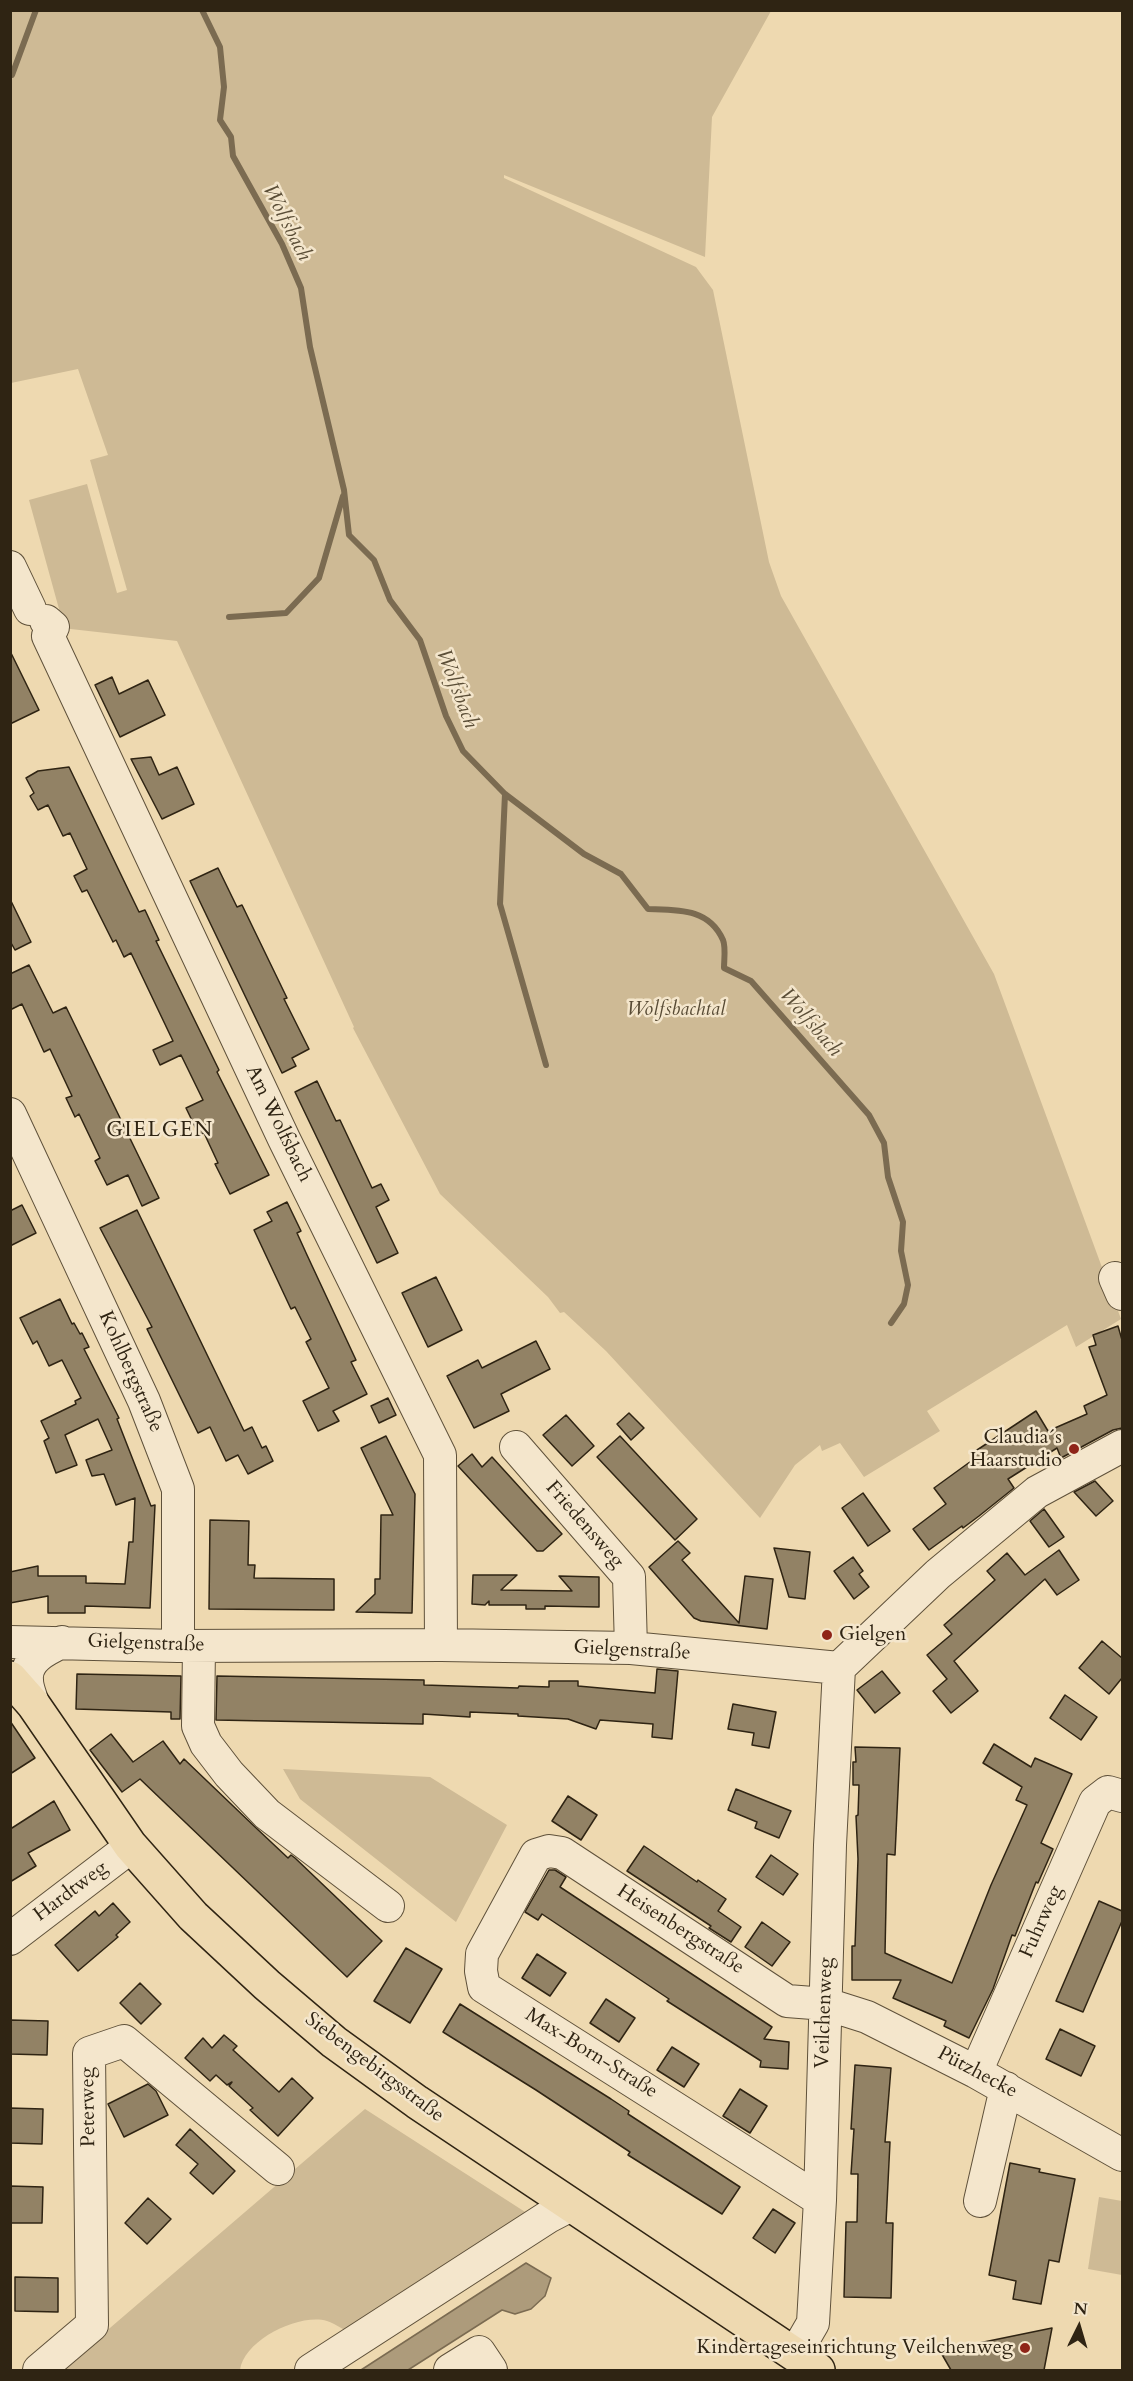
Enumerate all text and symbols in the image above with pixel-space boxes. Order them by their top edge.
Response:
water label: Wolfsbach [256,180,316,266]
water label: Wolfsbach [429,646,483,732]
water label: Wolfsbach [773,984,847,1062]
park label: Wolfsbachtal [627,998,725,1022]
street label: Am Wolfsbach [239,1062,317,1186]
district label: GIELGEN [106,1118,214,1144]
street label: Kohlbergstraße [93,1308,167,1436]
place label: Claudia´s Haarstudio [970,1426,1062,1473]
marker: Claudia´s Haarstudio [1067,1442,1081,1456]
street label: Friedensweg [540,1477,628,1573]
place label: Gielgen [839,1623,906,1647]
marker: Gielgen [820,1628,834,1642]
street label: Gielgenstraße [87,1630,205,1658]
street label: Gielgenstraße [573,1636,691,1666]
street label: Hardtweg [29,1857,113,1927]
street label: Heisenbergstraße [612,1880,748,1980]
street label: Fuhrweg [1015,1882,1069,1962]
street label: Veilchenweg [811,1957,839,2069]
street label: Max-Born-Straße [520,2004,662,2104]
street label: Siebengebirgsstraße [300,2008,448,2128]
street label: Pützhecke [933,2042,1021,2104]
street label: Peterweg [76,2067,102,2147]
north arrow [1049,2297,1109,2357]
text: N [1073,2298,1088,2321]
place label: Kindertageseinrichtung Veilchenweg [696,2336,1013,2360]
marker: Kindertageseinrichtung Veilchenweg [1018,2341,1032,2355]

